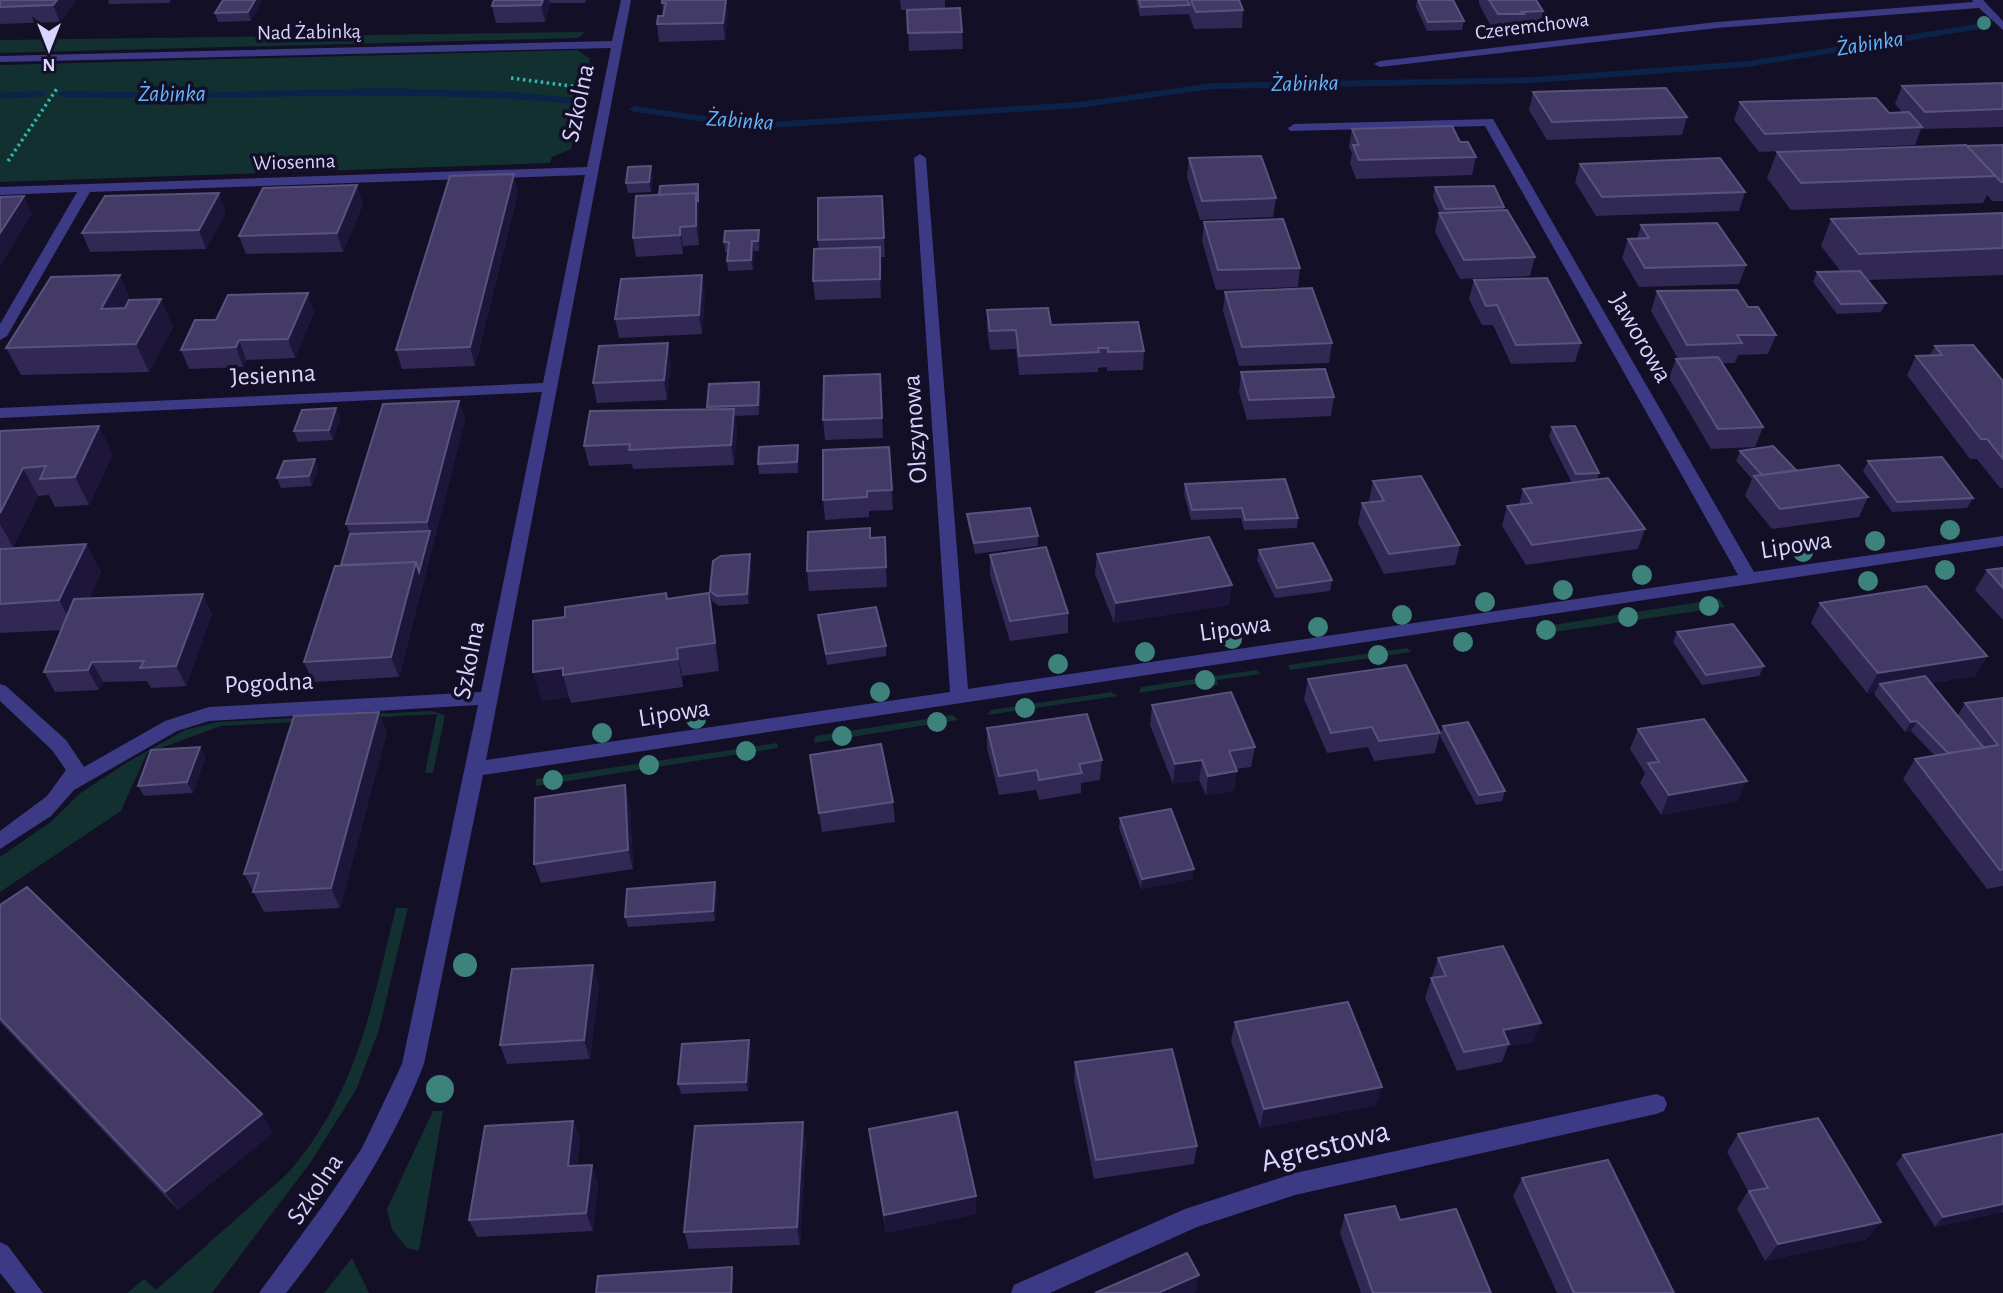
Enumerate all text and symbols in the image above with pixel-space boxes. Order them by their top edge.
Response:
street label: Czeremchowa [1474,9,1590,43]
north arrow [14,14,84,84]
street label: Nad Żabinką [257,20,362,43]
water label: Żabinka [1835,25,1905,61]
text: N [42,55,56,74]
street label: Szkolna [557,62,599,144]
water label: Żabinka [1271,70,1339,96]
water label: Żabinka [138,81,206,106]
water label: Żabinka [706,105,775,135]
street label: Wiosenna [252,150,336,174]
street label: Jaworowa [1605,289,1677,387]
street label: Jesienna [229,360,317,390]
street label: Olszynowa [898,374,932,484]
street label: Lipowa [1758,527,1834,563]
street label: Lipowa [1198,610,1272,646]
street label: Szkolna [449,619,489,701]
street label: Pogodna [224,668,314,698]
street label: Lipowa [636,695,712,731]
street label: Agrestowa [1257,1115,1393,1177]
street label: Szkolna [282,1149,348,1229]

